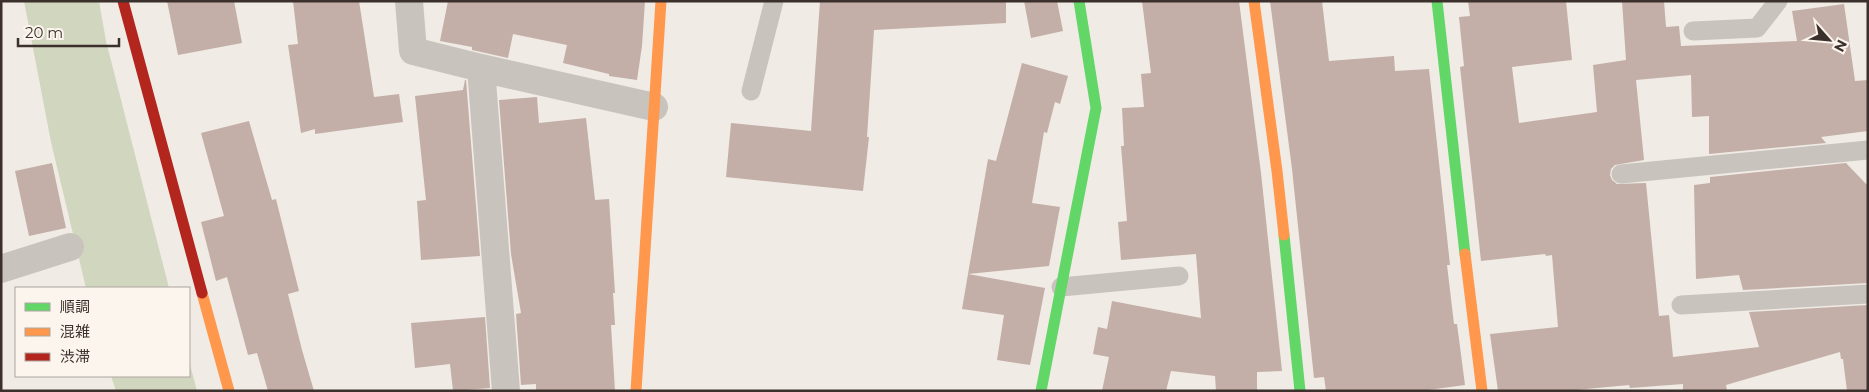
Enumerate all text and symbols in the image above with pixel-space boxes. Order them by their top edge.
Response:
scale bar [18,15,119,47]
north arrow [1804,15,1854,65]
text: 20 m [25,23,63,42]
text: N [1830,37,1851,55]
legend [15,287,190,377]
text: 順調 [60,297,90,316]
text: 混雑 [60,322,90,341]
text: 渋滞 [60,347,90,366]

